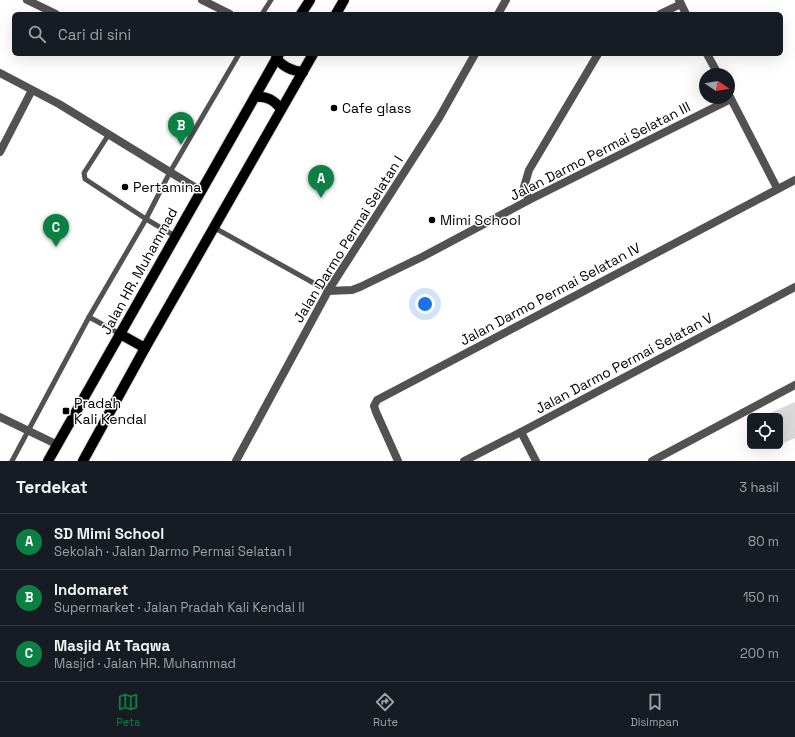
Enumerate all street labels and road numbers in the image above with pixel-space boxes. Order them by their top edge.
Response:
street label: Jalan Darmo Permai Selatan III [507,98,693,204]
street label: Jalan Darmo Permai Selatan I [289,152,407,326]
street label: Jalan HR. Muhammad [97,204,181,338]
street label: Jalan Darmo Permai Selatan IV [457,238,644,349]
street label: Jalan Darmo Permai Selatan V [532,308,716,418]

